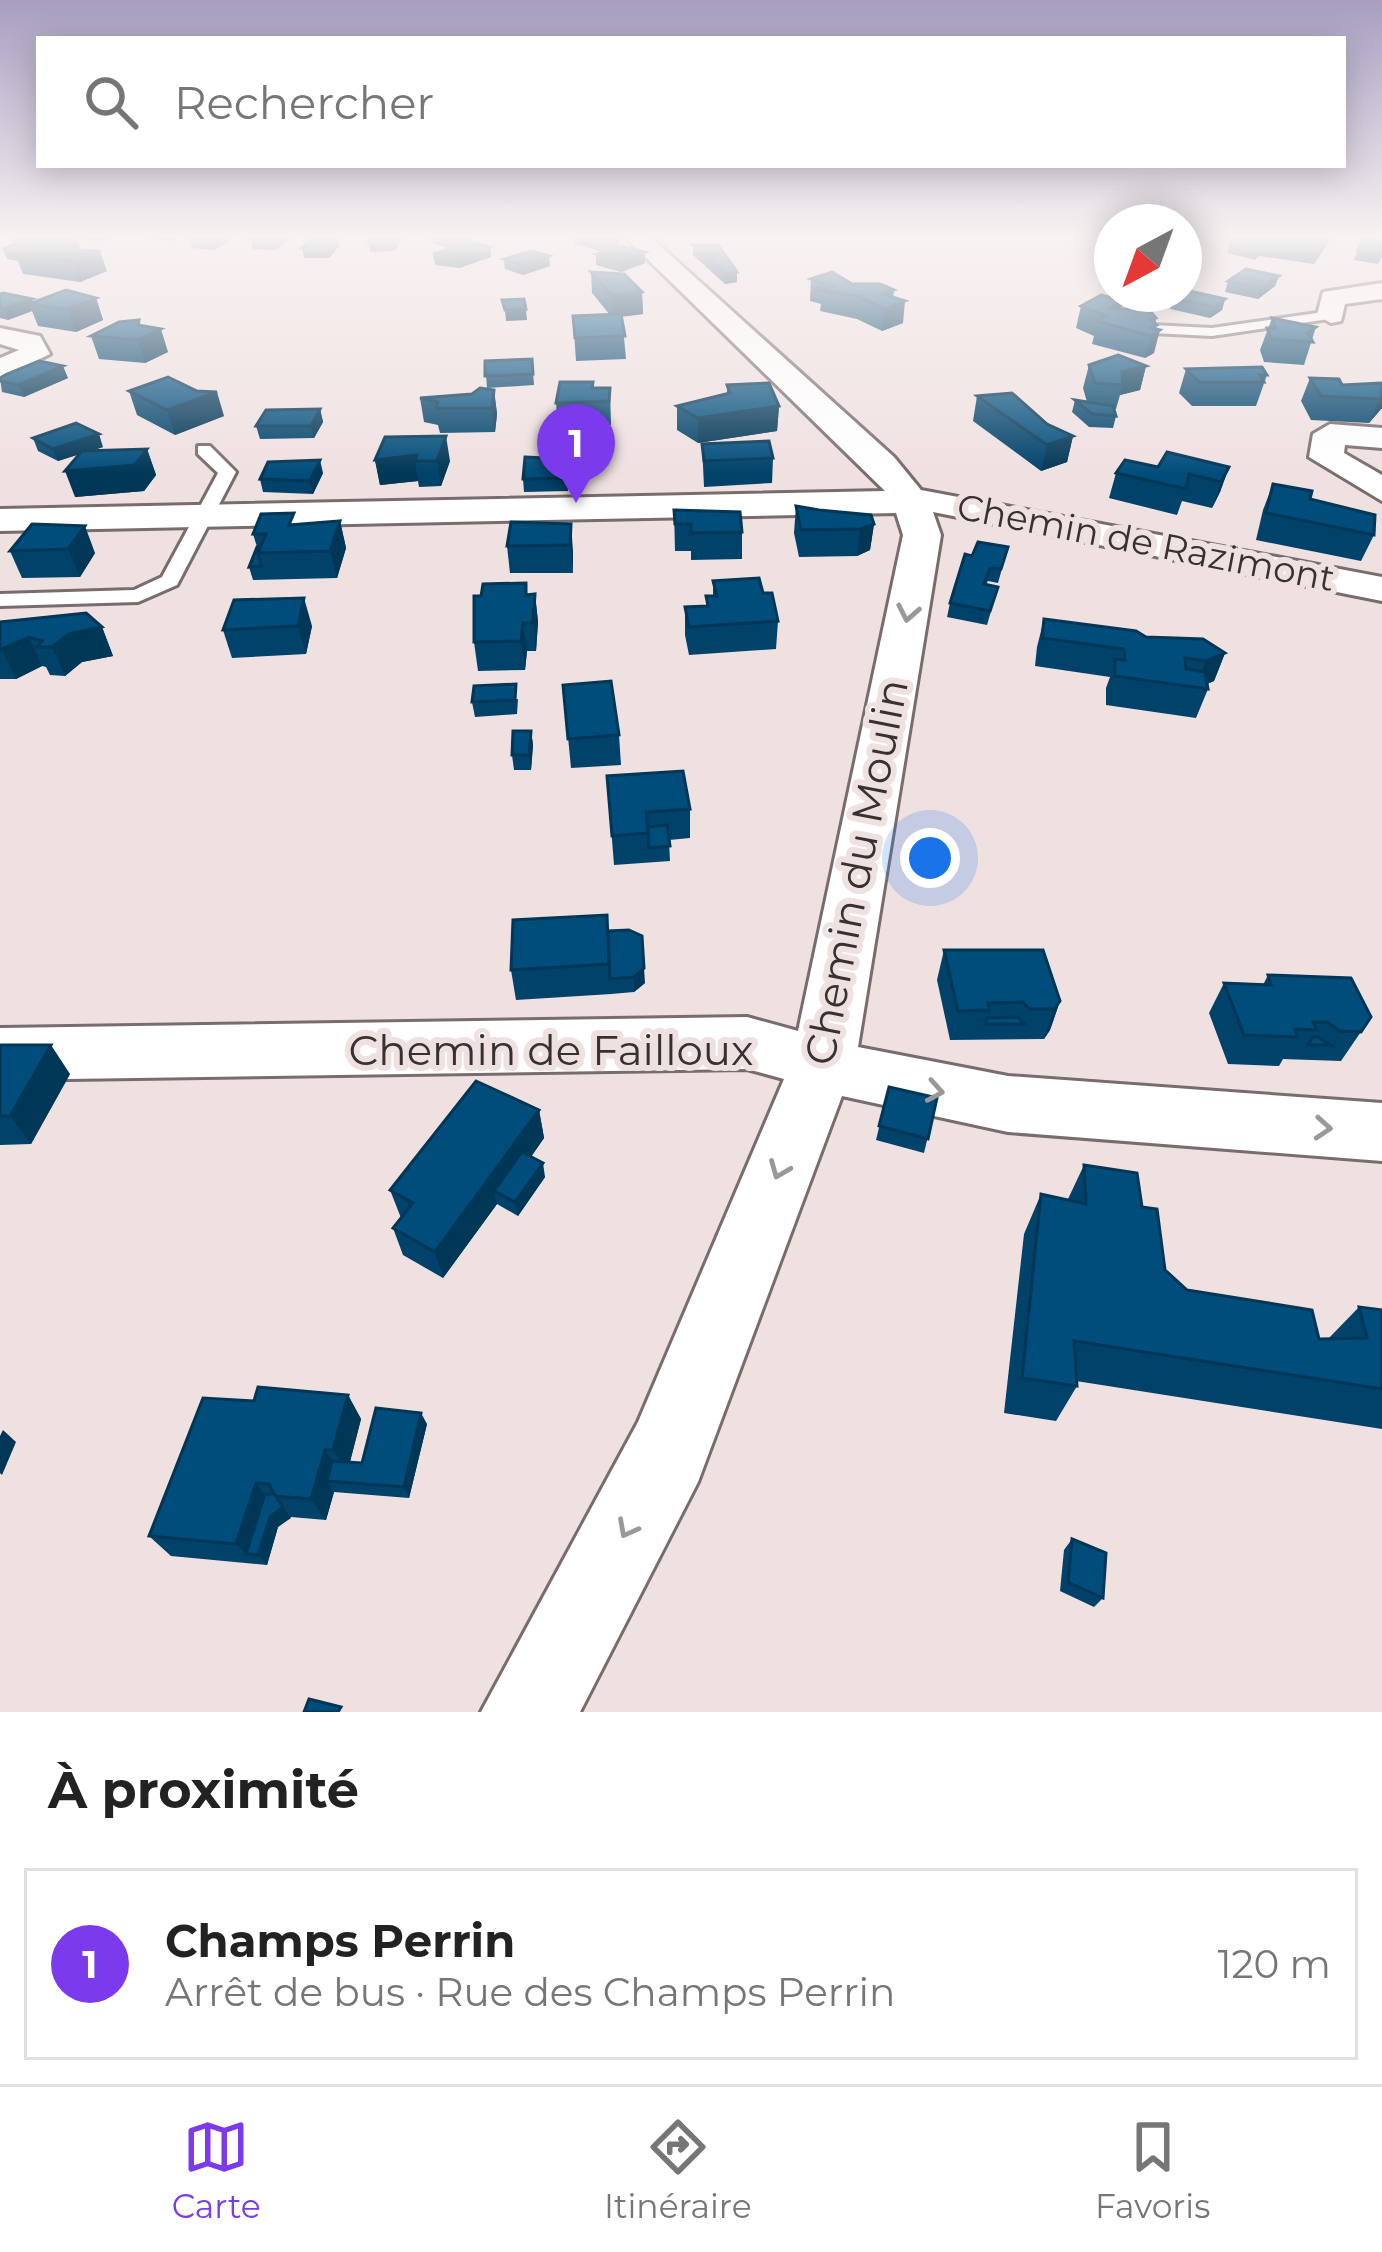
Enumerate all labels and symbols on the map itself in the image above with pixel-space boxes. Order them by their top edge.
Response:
north arrow [1094,204,1202,312]
pin: 1 [537,404,615,503]
street label: Chemin de Razimont [953,484,1339,600]
one-way arrow [896,603,921,623]
street label: Chemin du Moulin [793,675,919,1069]
your location [900,828,960,888]
street label: Chemin de Failloux [348,1024,754,1076]
one-way arrow [925,1078,945,1103]
one-way arrow [1314,1115,1333,1141]
one-way arrow [769,1159,794,1180]
one-way arrow [618,1516,641,1537]

